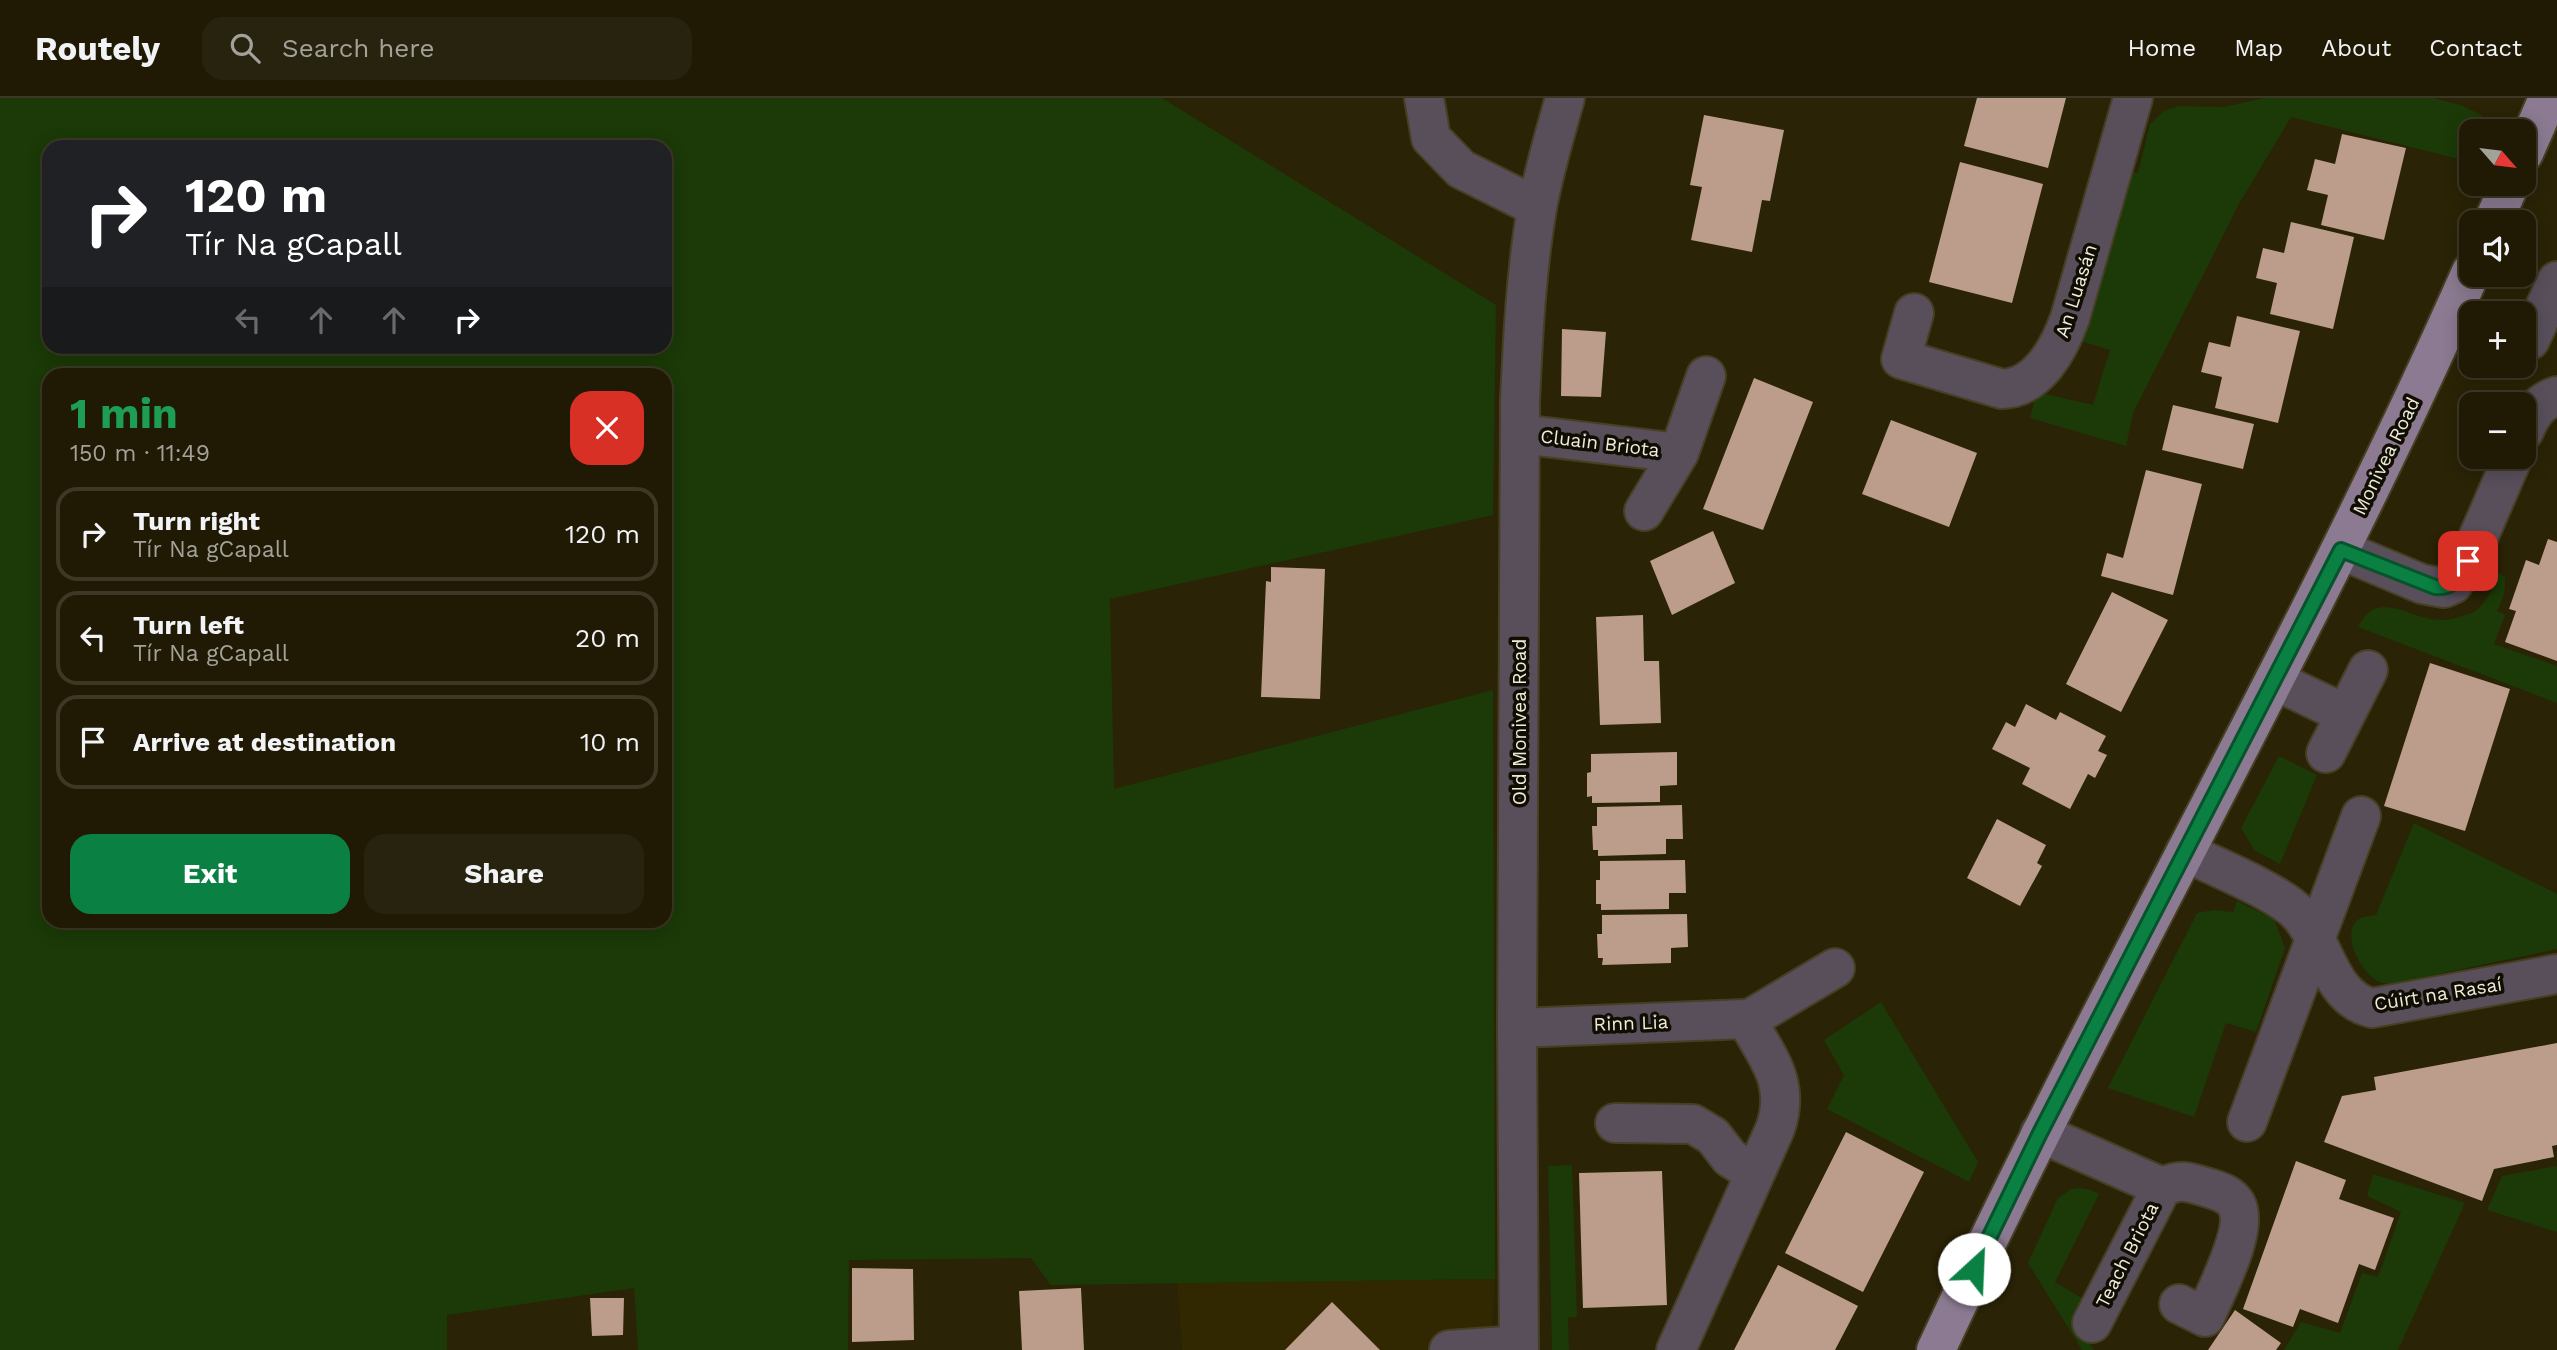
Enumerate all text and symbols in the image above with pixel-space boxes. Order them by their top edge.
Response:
search box [202,17,692,80]
text: Routely [35,29,160,68]
icon: search [226,29,264,67]
text: Search here [282,33,434,63]
text: Home [2128,34,2196,62]
text: Map [2234,34,2283,62]
text: About [2321,34,2391,62]
text: Contact [2429,34,2522,62]
north arrow [2459,119,2536,196]
map controls [2459,119,2536,469]
text: 120 m [185,166,327,224]
icon: right [70,168,161,259]
button: sound [2459,210,2536,287]
text: Tír Na gCapall [185,225,402,263]
street label: An Luasán [2050,241,2102,341]
icon: left [229,301,267,339]
icon: ahead [302,301,340,339]
icon: ahead [375,301,413,339]
icon: right [448,301,486,339]
button: + [2459,301,2536,378]
text: 1 min [70,389,178,438]
button: close [570,391,644,465]
button: − [2459,392,2536,469]
street label: Monivea Road [2348,393,2424,519]
street label: Cluain Briota [1539,424,1661,462]
text: 150 m · 11:49 [70,440,210,467]
text: Turn right [133,506,260,536]
icon: right [74,515,112,553]
text: 120 m [565,519,640,549]
pin [2438,531,2498,591]
text: Tír Na gCapall [133,536,289,563]
icon: arrive [2449,542,2487,580]
text: Turn left [133,610,244,640]
icon: left [74,619,112,657]
text: 20 m [575,623,640,653]
street label: Old Monivea Road [1508,639,1531,805]
text: Tír Na gCapall [133,640,289,667]
icon: arrive [74,723,112,761]
text: Arrive at destination [133,727,396,757]
text: 10 m [580,727,640,757]
button: Exit [70,834,350,914]
button: Share [364,834,644,914]
street label: Cúirt na Rasaí [2372,973,2504,1015]
street label: Rinn Lia [1593,1010,1669,1036]
street label: Teach Briota [2091,1198,2163,1312]
position arrow [1937,1232,2011,1306]

